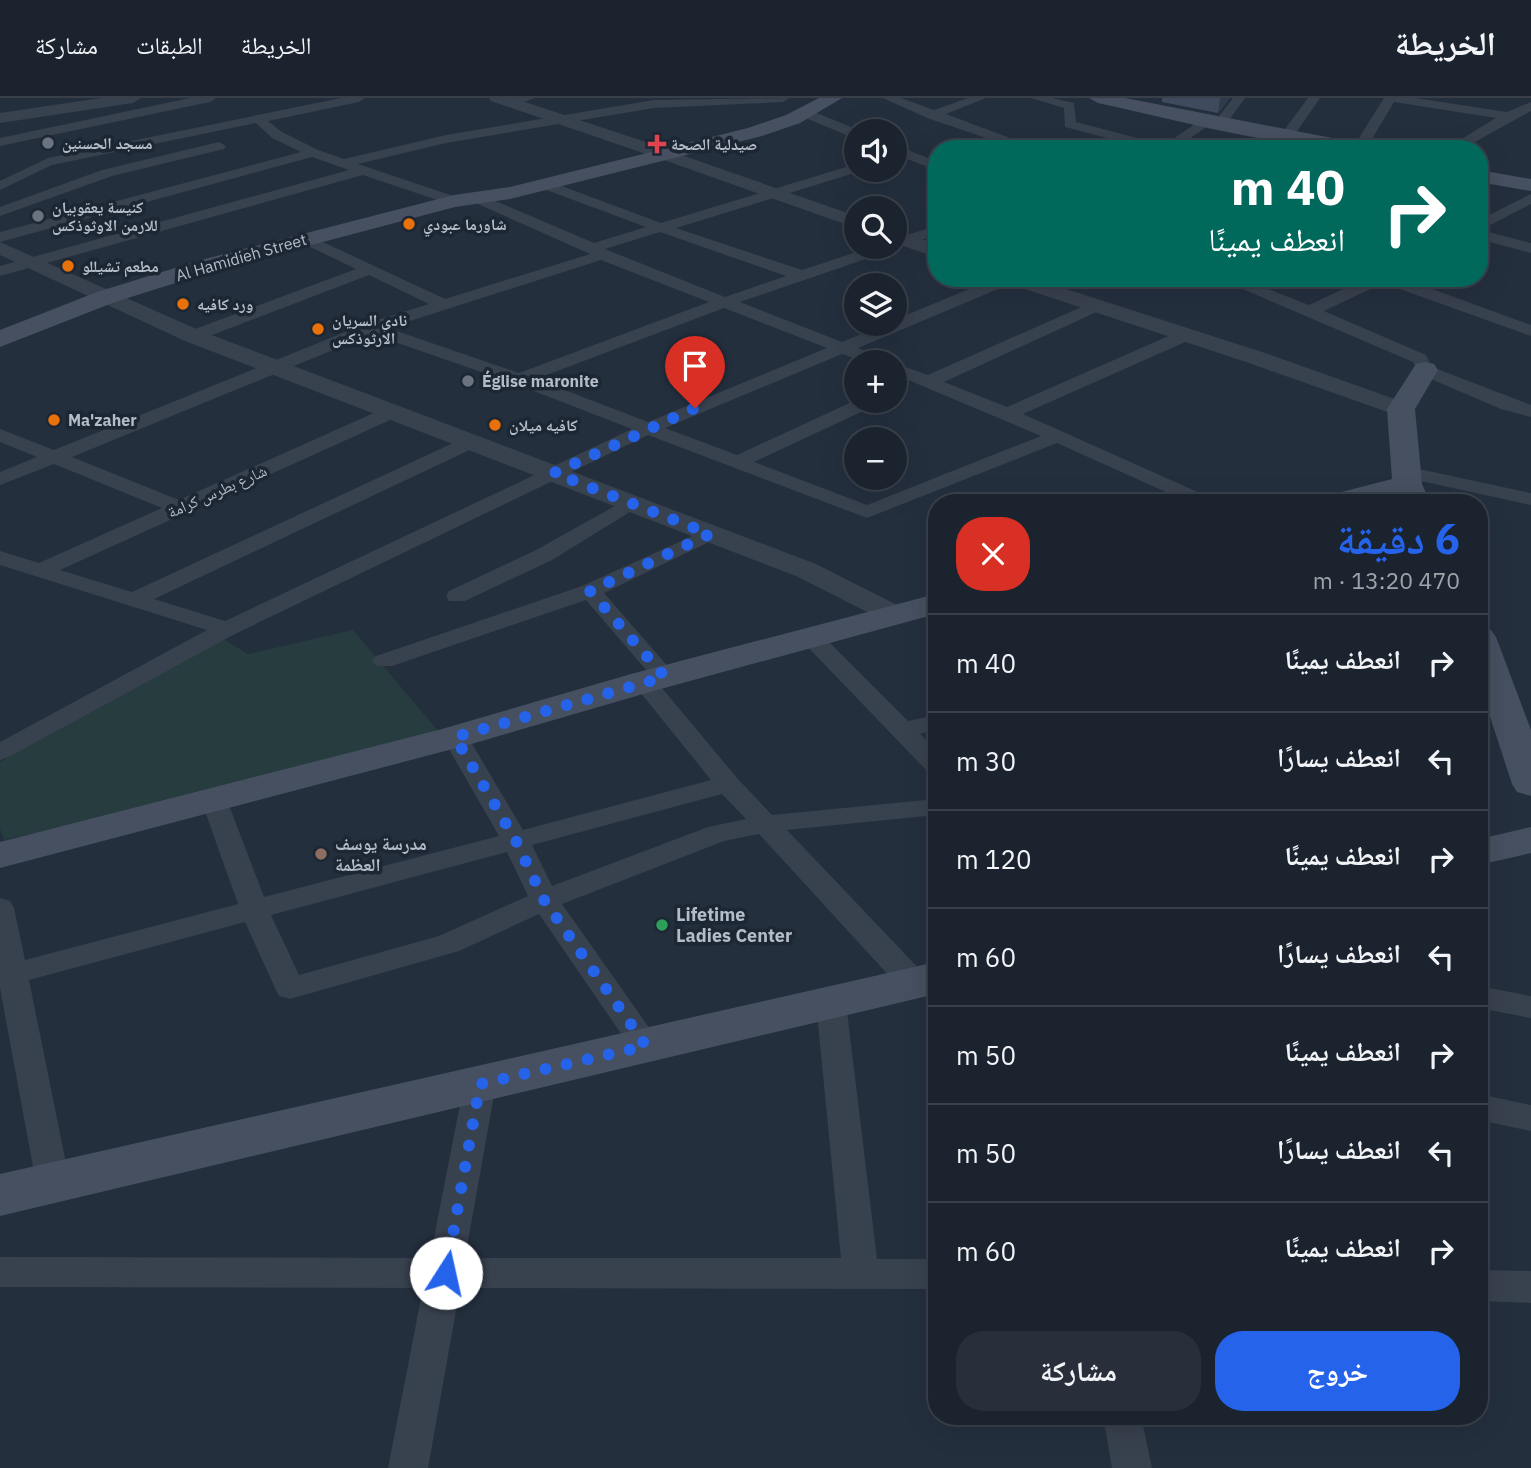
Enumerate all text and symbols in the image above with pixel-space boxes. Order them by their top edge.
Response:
text: الخريطة [1395,21,1496,64]
text: مشاركة [35,29,98,61]
text: الطبقات [136,29,203,61]
text: الخريطة [241,29,311,61]
map controls [844,119,907,490]
button: sound [844,119,907,182]
place label: مسجد الحسنين [62,133,152,153]
place label: صيدلية الصحة [671,134,757,154]
marker: مسجد الحسنين [40,135,56,151]
marker: صيدلية الصحة [649,136,665,152]
text: 40 m [1231,155,1345,218]
icon: right [1369,168,1460,259]
button: search [844,196,907,259]
place label: كنيسة يعقوبيان للارمن الاوثوذكس [52,197,158,235]
marker: كنيسة يعقوبيان للارمن الاوثوذكس [30,208,46,224]
place label: شاورما عبودي [423,214,507,237]
marker: شاورما عبودي [401,216,417,232]
text: انعطف يمينًا [1208,218,1345,260]
street label: Al Hamidieh Street [173,229,309,285]
place label: مطعم تشيللو [82,256,159,278]
marker: مطعم تشيللو [60,258,76,274]
button: layers [844,273,907,336]
place label: ورد كافيه [197,294,254,314]
marker: ورد كافيه [175,296,191,312]
place label: نادي السريان الارثوذكس [332,310,407,348]
marker: نادي السريان الارثوذكس [310,321,326,337]
pin [665,336,725,408]
icon: arrive [676,347,714,385]
button: + [844,350,907,413]
place label: Église maronite [482,370,599,391]
marker: Église maronite [460,373,476,389]
place label: Ma'zaher [68,410,137,430]
marker: Ma'zaher [46,412,62,428]
place label: كافيه ميلان [509,415,578,435]
marker: كافيه ميلان [487,417,503,433]
button: − [844,427,907,490]
street label: شارع بطرس كرامة [164,460,270,523]
text: 6 دقيقة [1337,511,1460,566]
button: close [956,517,1030,591]
text: 470 m · 13:20 [1313,565,1460,595]
text: انعطف يمينًا [1285,642,1401,676]
icon: right [1422,644,1460,682]
text: 40 m [956,646,1016,680]
text: انعطف يسارًا [1277,740,1401,774]
icon: left [1422,742,1460,780]
text: 30 m [956,744,1016,778]
place label: مدرسة يوسف العظمة [335,832,427,876]
text: انعطف يمينًا [1285,838,1401,872]
icon: right [1422,840,1460,878]
text: 120 m [956,842,1032,876]
marker: مدرسة يوسف العظمة [313,846,329,862]
place label: Lifetime Ladies Center [676,903,792,947]
marker: Lifetime Ladies Center [654,917,670,933]
text: انعطف يسارًا [1277,936,1401,970]
icon: left [1422,938,1460,976]
text: 60 m [956,940,1016,974]
text: انعطف يمينًا [1285,1034,1401,1068]
icon: right [1422,1036,1460,1074]
text: 50 m [956,1038,1016,1072]
text: انعطف يسارًا [1277,1132,1401,1166]
icon: left [1422,1134,1460,1172]
text: 50 m [956,1136,1016,1170]
text: انعطف يمينًا [1285,1230,1401,1264]
icon: right [1422,1232,1460,1270]
text: 60 m [956,1234,1016,1268]
position arrow [409,1236,483,1310]
button: مشاركة [956,1331,1201,1411]
button: خروج [1215,1331,1460,1411]

